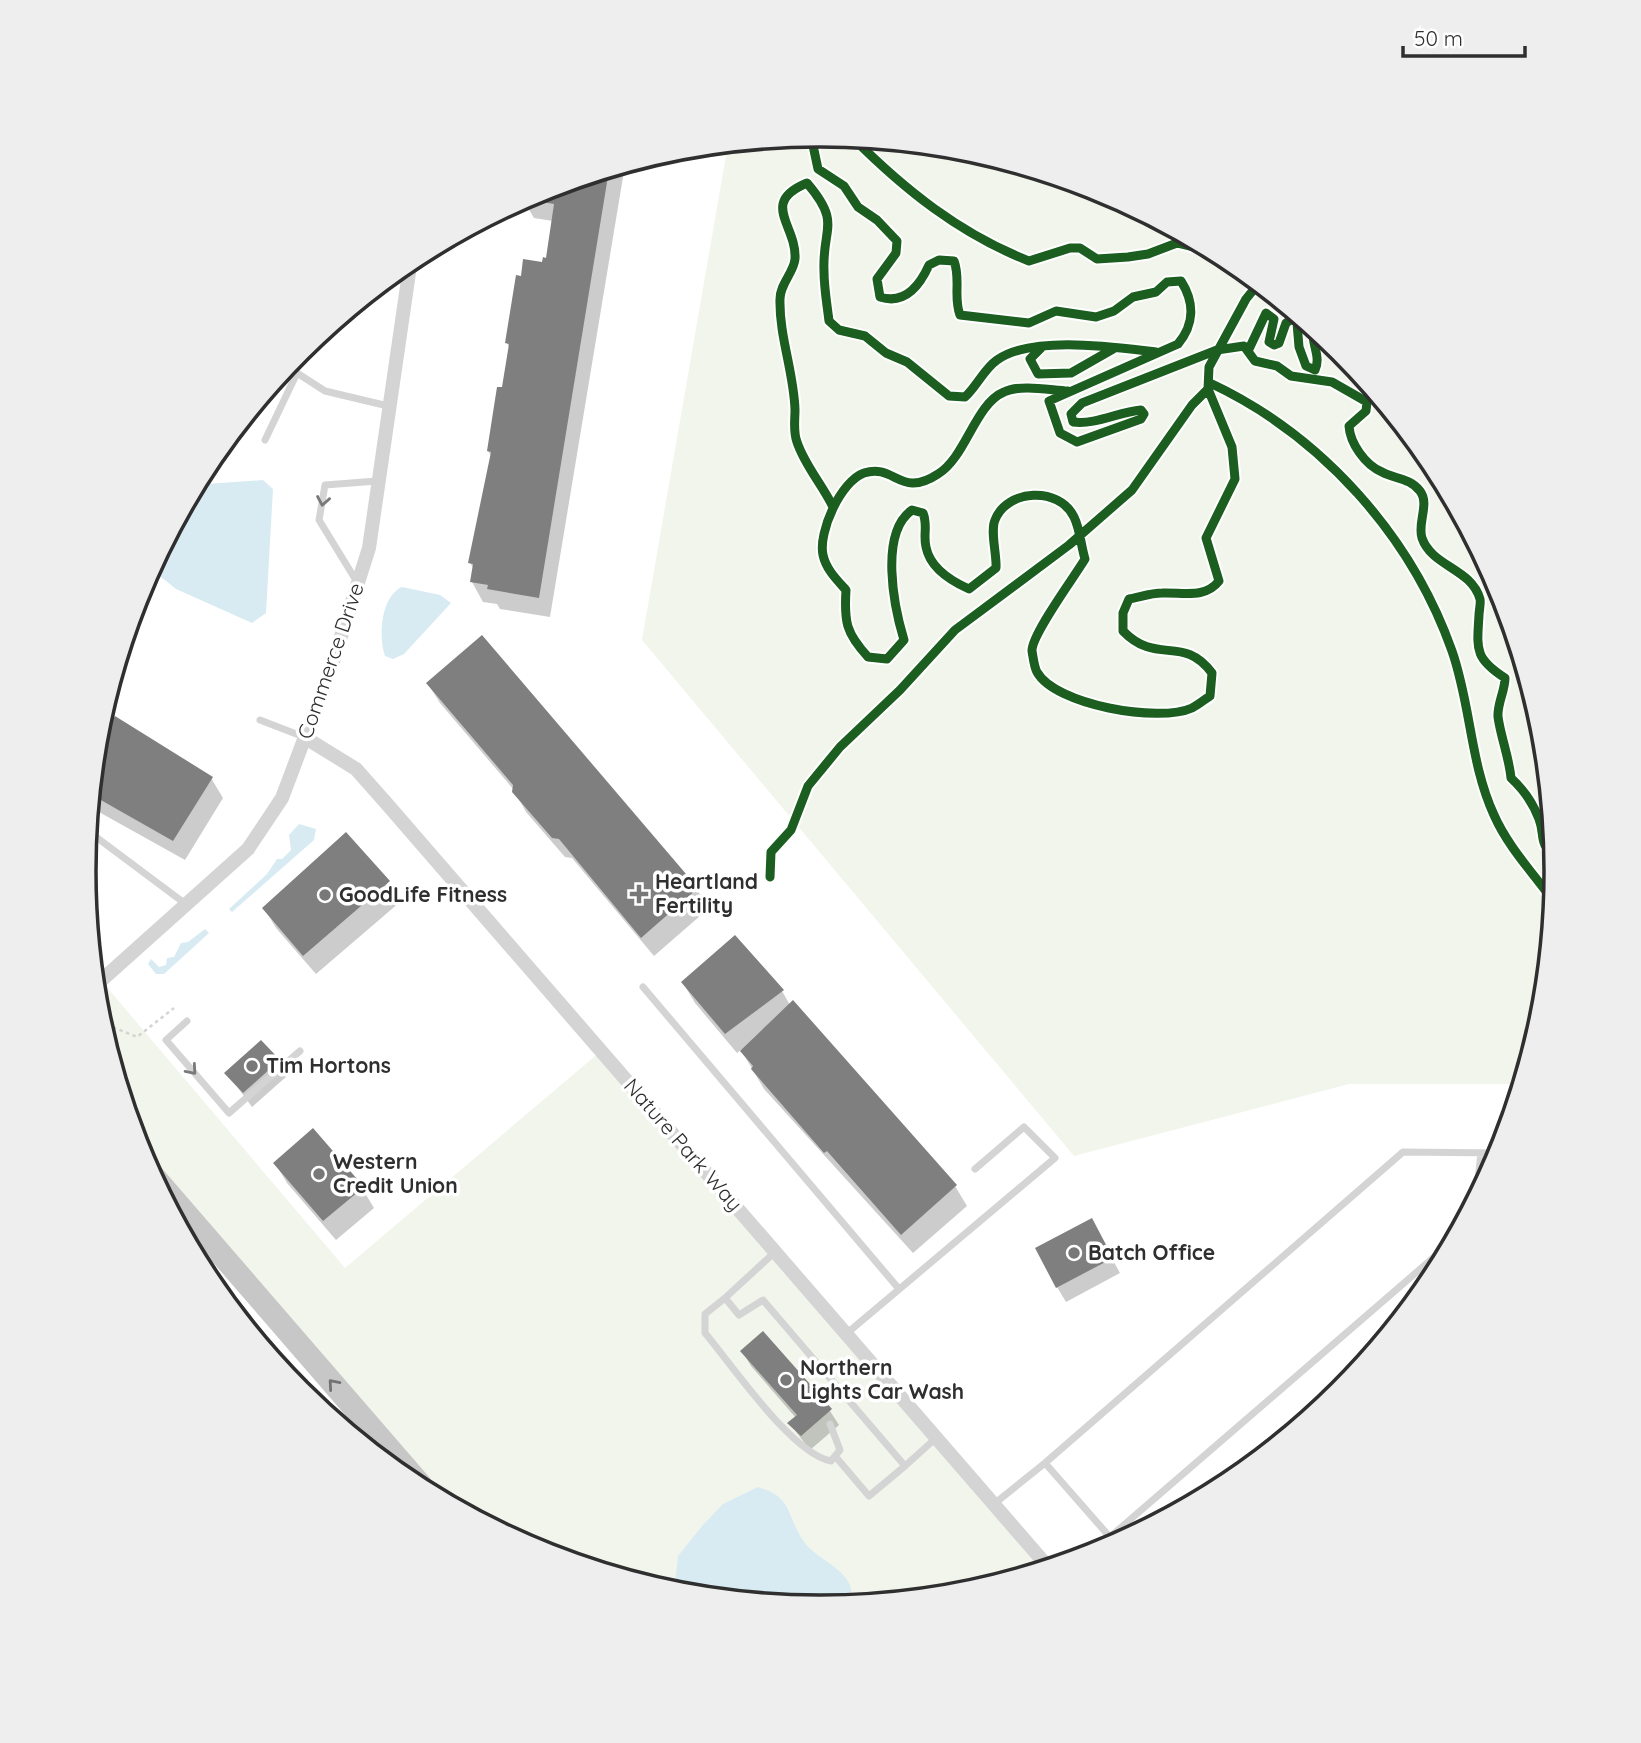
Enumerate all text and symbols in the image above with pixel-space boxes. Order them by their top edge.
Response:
scale bar [1403,14,1526,58]
text: 50 m [1414,25,1463,51]
one-way arrow [316,495,331,507]
street label: Commerce Drive [291,579,369,742]
place label: Heartland Fertility [655,868,758,918]
place label: GoodLife Fitness [339,881,507,907]
marker: Heartland Fertility [629,884,649,904]
marker: GoodLife Fitness [317,887,333,903]
place label: Tim Hortons [266,1052,391,1078]
marker: Tim Hortons [244,1058,260,1074]
one-way arrow [184,1062,196,1075]
street label: Nature Park Way [619,1073,748,1216]
place label: Western Credit Union [333,1148,458,1198]
marker: Western Credit Union [311,1166,327,1182]
place label: Batch Office [1088,1239,1215,1265]
marker: Batch Office [1066,1245,1082,1261]
place label: Northern Lights Car Wash [800,1354,964,1404]
marker: Northern Lights Car Wash [778,1372,794,1388]
one-way arrow [329,1379,341,1392]

